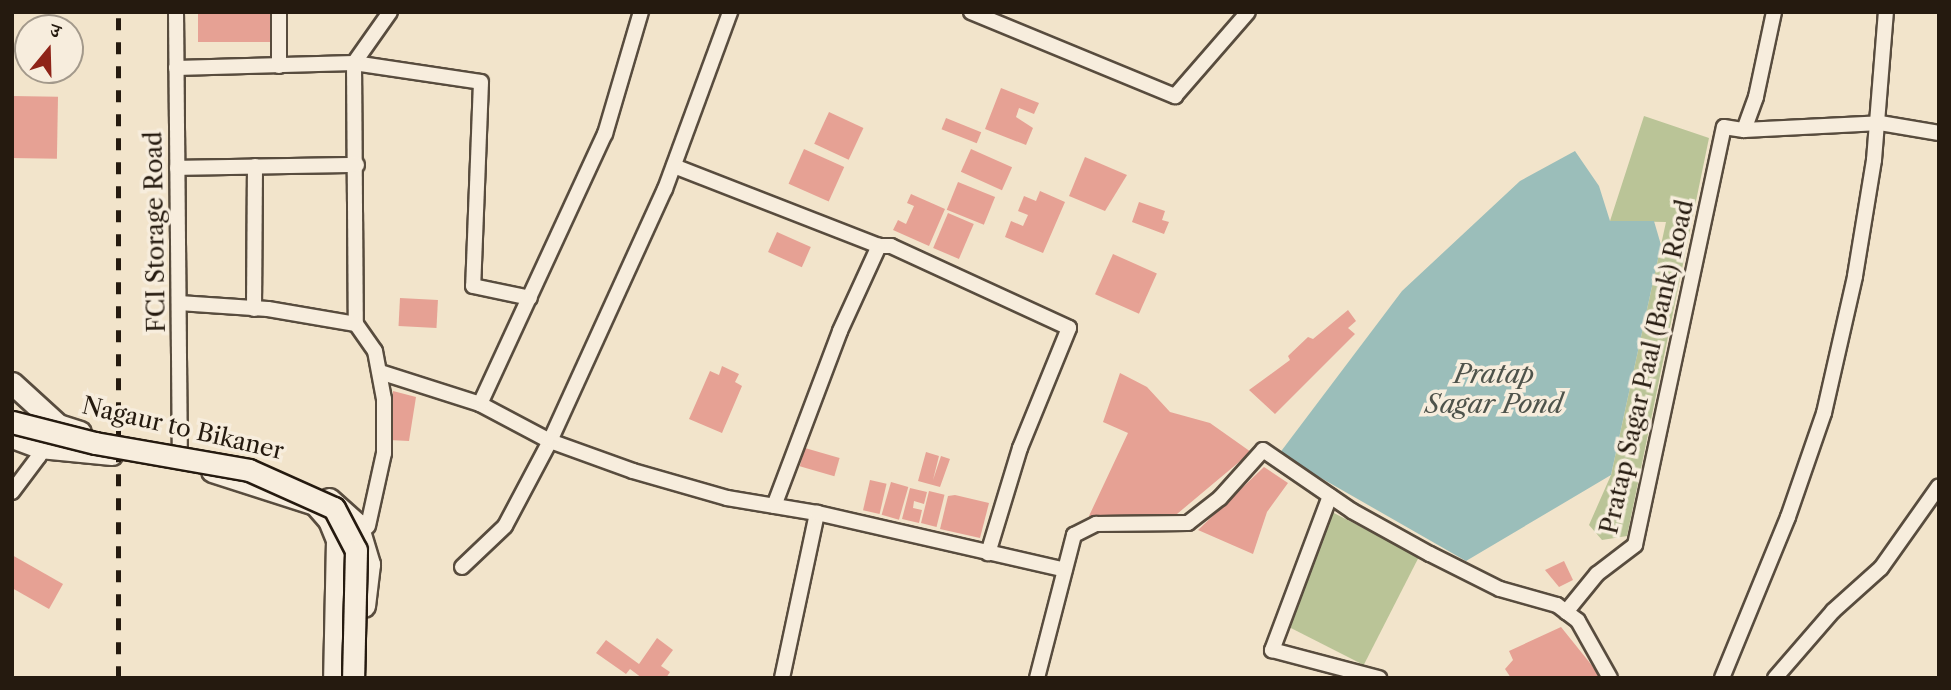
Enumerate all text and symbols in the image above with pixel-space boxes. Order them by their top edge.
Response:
north arrow [14,14,84,84]
text: उ [47,18,64,43]
street label: FCI Storage Road [139,131,171,333]
street label: Pratap Sagar Paal (Bank) Road [1594,197,1700,537]
water label: Pratap Sagar Pond [1425,359,1563,420]
street label: Nagaur to Bikaner [79,391,287,465]

